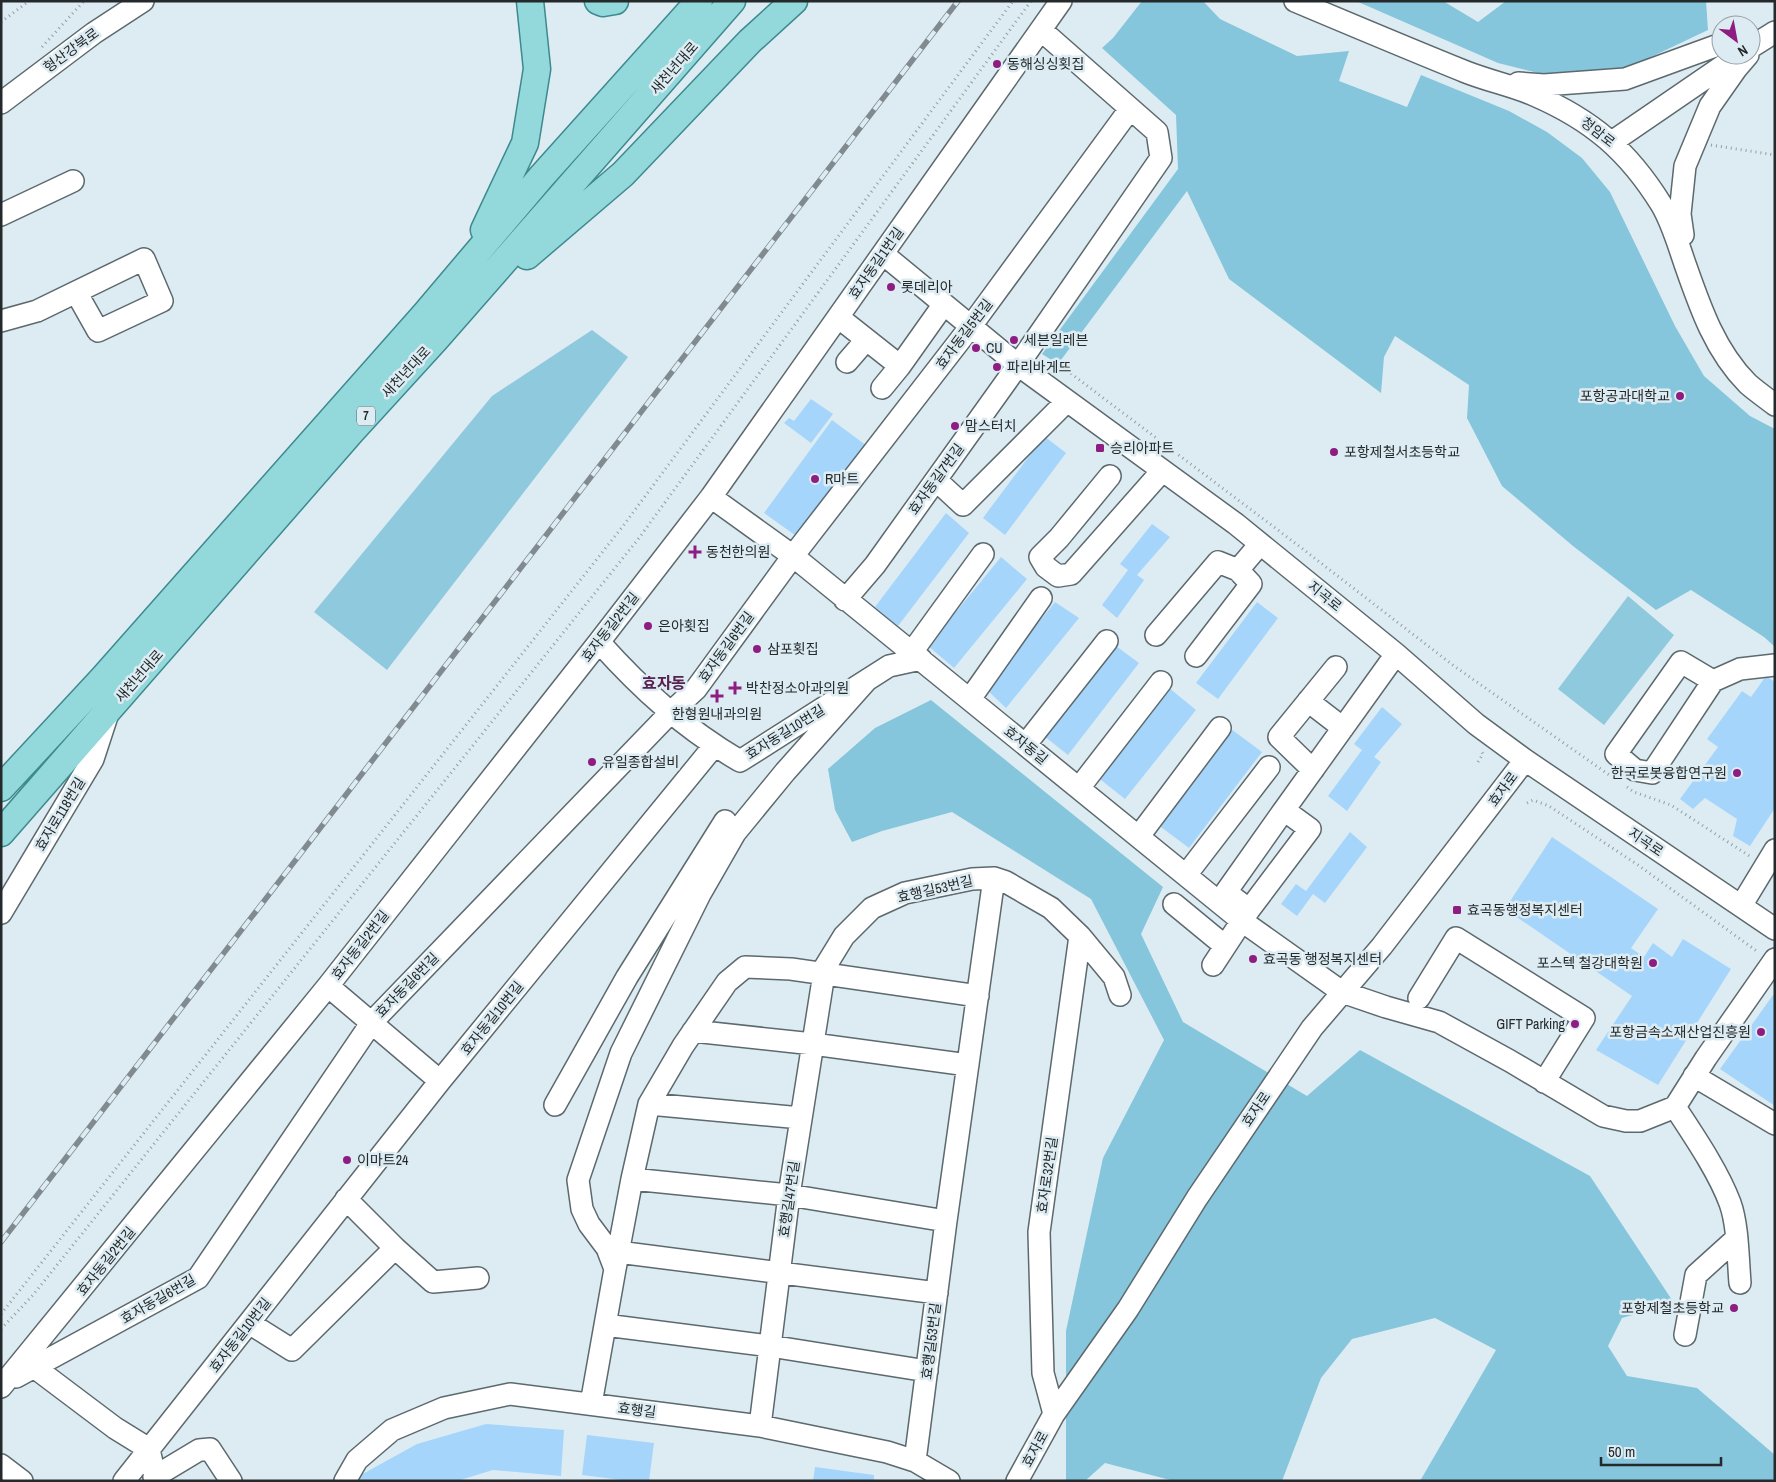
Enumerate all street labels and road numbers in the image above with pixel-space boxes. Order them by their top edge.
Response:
street label: 형산강북로 [40,24,102,76]
street label: 새천년대로 [646,38,702,98]
street label: 청암로 [1577,113,1619,151]
street label: 효자동길1번길 [845,224,907,302]
street label: 효자동길5번길 [932,295,996,373]
street label: 새천년대로 [377,342,435,402]
road number: 7 [357,406,375,426]
street label: 효자동길7번길 [904,440,968,518]
street label: 지곡로 [1304,577,1346,615]
street label: 효자동길2번길 [577,588,643,666]
street label: 효자동길6번길 [694,608,758,686]
street label: 새천년대로 [111,646,167,706]
street label: 효자동길10번길 [742,701,828,763]
street label: 효자동길 [1000,722,1052,768]
street label: 효자로 [1484,768,1522,810]
street label: 효자로118번길 [31,774,89,854]
street label: 지곡로 [1625,824,1667,860]
street label: 효행길53번길 [895,872,975,906]
street label: 효자동길2번길 [327,906,393,984]
street label: 효자동길6번길 [371,949,443,1021]
street label: 효자동길10번길 [457,977,527,1059]
street label: 효자로 [1238,1088,1274,1130]
street label: 효자로32번길 [1033,1136,1061,1214]
street label: 효행길47번길 [775,1160,803,1238]
street label: 효자동길2번길 [73,1223,139,1299]
street label: 효자동길6번길 [117,1270,199,1328]
street label: 효자동길10번길 [205,1294,275,1376]
street label: 효행길53번길 [917,1302,945,1380]
street label: 효행길 [617,1399,657,1421]
street label: 효자로 [1018,1428,1052,1470]

